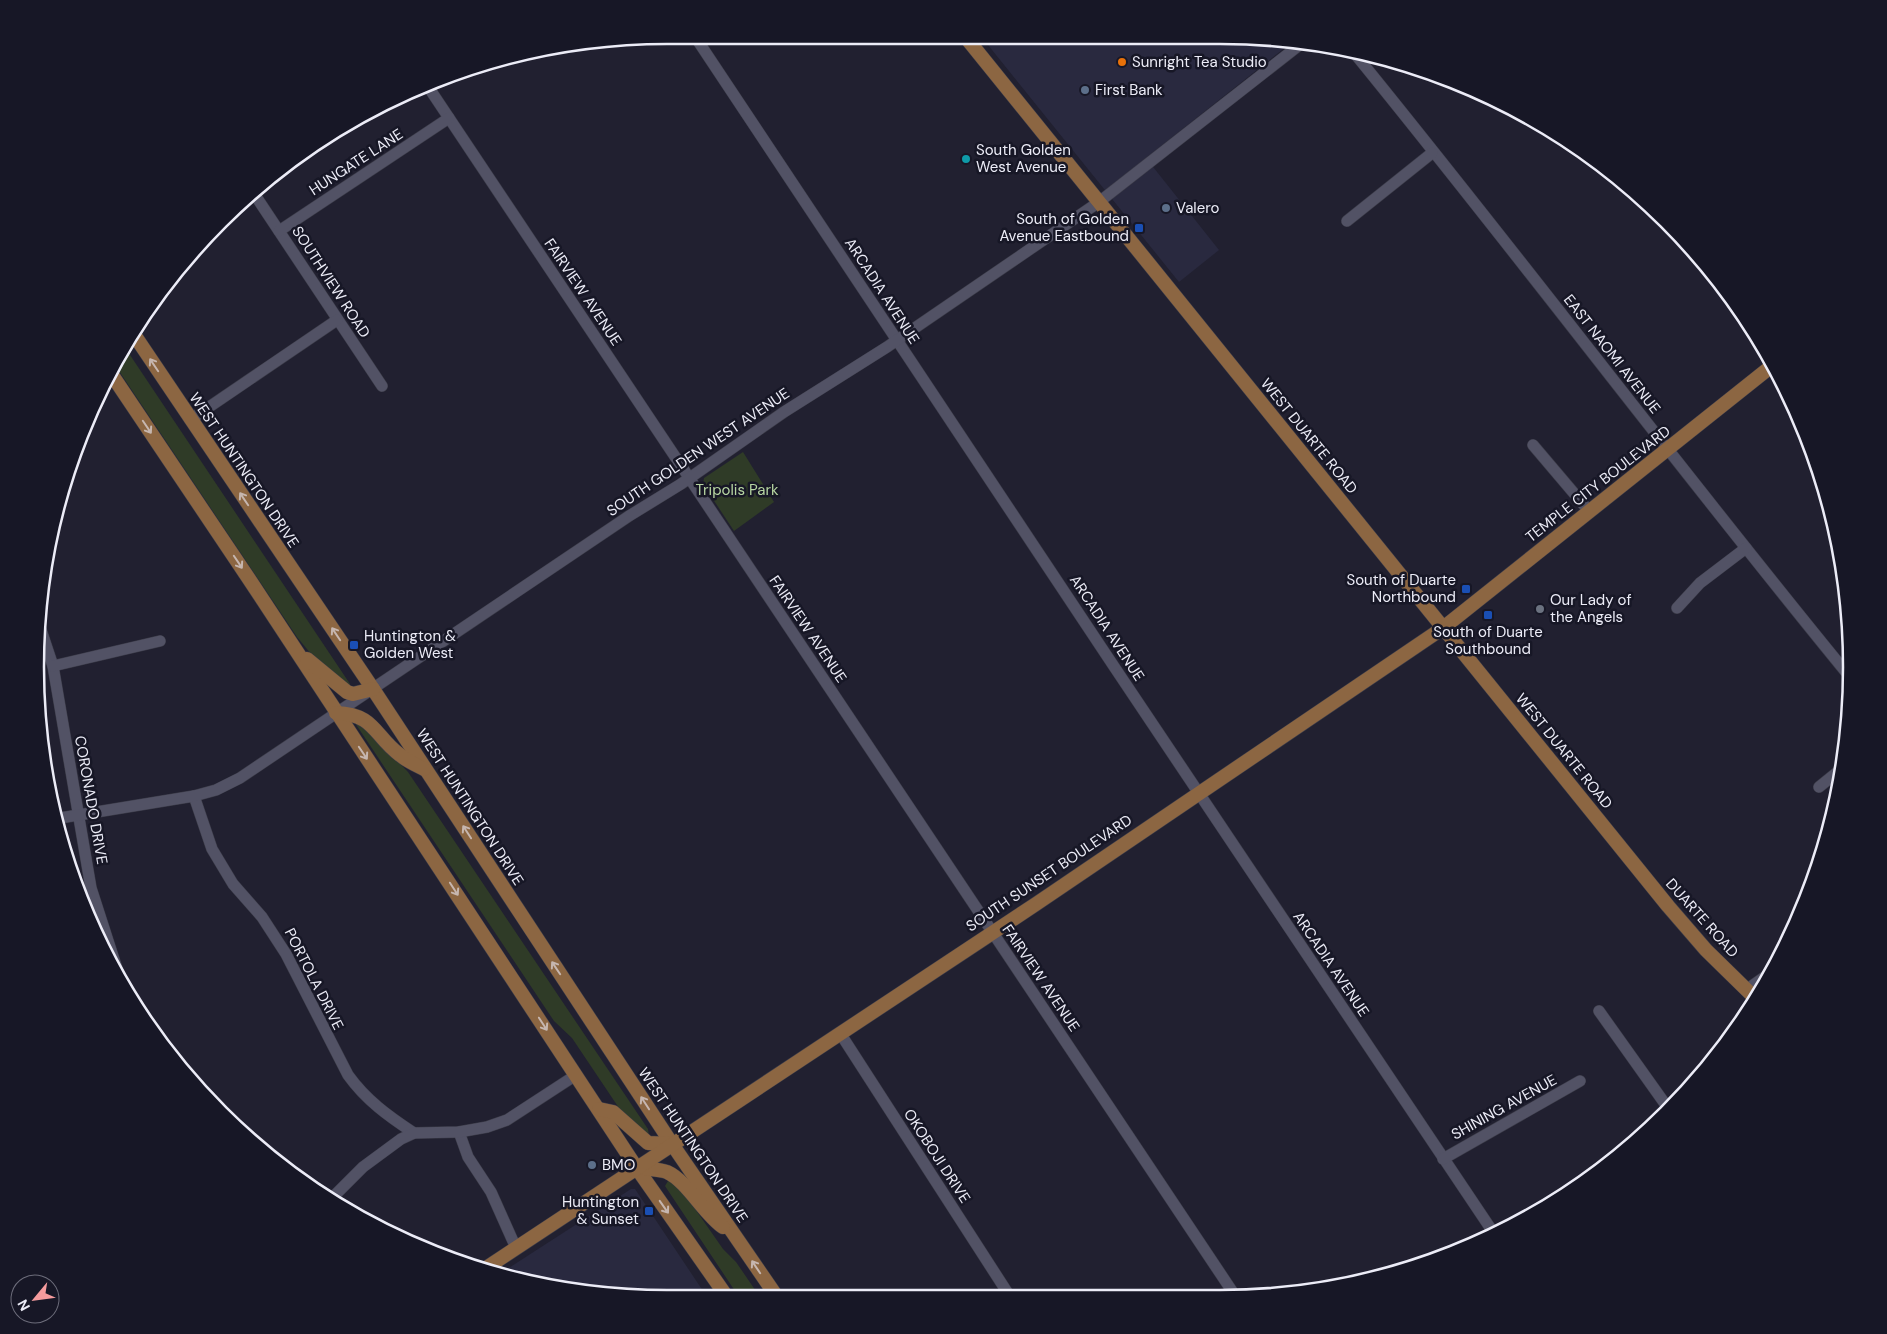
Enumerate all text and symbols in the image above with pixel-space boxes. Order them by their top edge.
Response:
place label: Sunright Tea Studio [1132,52,1267,72]
marker: Sunright Tea Studio [1116,56,1128,68]
place label: First Bank [1095,80,1163,100]
marker: First Bank [1079,84,1091,96]
street label: HUNGATE LANE [305,124,407,200]
place label: South Golden West Avenue [976,140,1071,177]
marker: South Golden West Avenue [960,153,972,165]
place label: Valero [1176,198,1219,218]
marker: Valero [1160,202,1172,214]
place label: South of Golden Avenue Eastbound [999,209,1129,246]
street label: SOUTHVIEW ROAD [287,222,375,342]
marker: South of Golden Avenue Eastbound [1133,222,1145,234]
street label: ARCADIA AVENUE [840,234,924,348]
street label: FAIRVIEW AVENUE [540,235,626,349]
street label: EAST NAOMI AVENUE [1559,290,1665,418]
one-way arrow [149,358,159,372]
street label: WEST DUARTE ROAD [1256,374,1362,498]
street label: SOUTH GOLDEN WEST AVENUE [603,383,793,521]
street label: WEST HUNTINGTON DRIVE [185,389,303,551]
one-way arrow [142,420,153,434]
street label: TEMPLE CITY BOULEVARD [1521,421,1675,547]
park label: Tripolis Park [695,480,779,500]
one-way arrow [239,493,249,507]
one-way arrow [233,555,243,569]
place label: South of Duarte Northbound [1347,570,1456,607]
street label: ARCADIA AVENUE [1065,571,1149,685]
street label: FAIRVIEW AVENUE [765,572,851,686]
marker: South of Duarte Northbound [1460,583,1472,595]
place label: Our Lady of the Angels [1550,590,1632,627]
marker: Our Lady of the Angels [1534,603,1546,615]
marker: South of Duarte Southbound [1482,609,1494,621]
place label: South of Duarte Southbound [1433,622,1543,659]
place label: Huntington & Golden West [364,626,456,663]
one-way arrow [331,627,341,641]
marker: Huntington & Golden West [348,639,360,651]
street label: WEST DUARTE ROAD [1511,689,1617,813]
street label: WEST HUNTINGTON DRIVE [412,725,528,889]
street label: CORONADO DRIVE [70,734,112,866]
one-way arrow [359,746,369,760]
street label: SOUTH SUNSET BOULEVARD [962,810,1136,936]
one-way arrow [461,825,471,839]
street label: DUARTE ROAD [1661,874,1743,962]
one-way arrow [449,881,459,895]
street label: ARCADIA AVENUE [1288,908,1374,1020]
street label: FAIRVIEW AVENUE [998,921,1084,1035]
street label: PORTOLA DRIVE [280,925,348,1033]
one-way arrow [551,961,561,975]
one-way arrow [538,1017,548,1031]
street label: WEST HUNTINGTON DRIVE [634,1064,752,1226]
street label: SHINING AVENUE [1448,1070,1560,1144]
one-way arrow [640,1097,650,1111]
street label: OKOBOJI DRIVE [899,1105,975,1207]
place label: BMO [602,1155,635,1175]
marker: BMO [586,1159,598,1171]
place label: Huntington & Sunset [562,1192,639,1229]
one-way arrow [659,1200,669,1214]
marker: Huntington & Sunset [643,1205,655,1217]
one-way arrow [751,1260,761,1274]
north arrow [10,1274,60,1324]
text: N [13,1296,34,1314]

